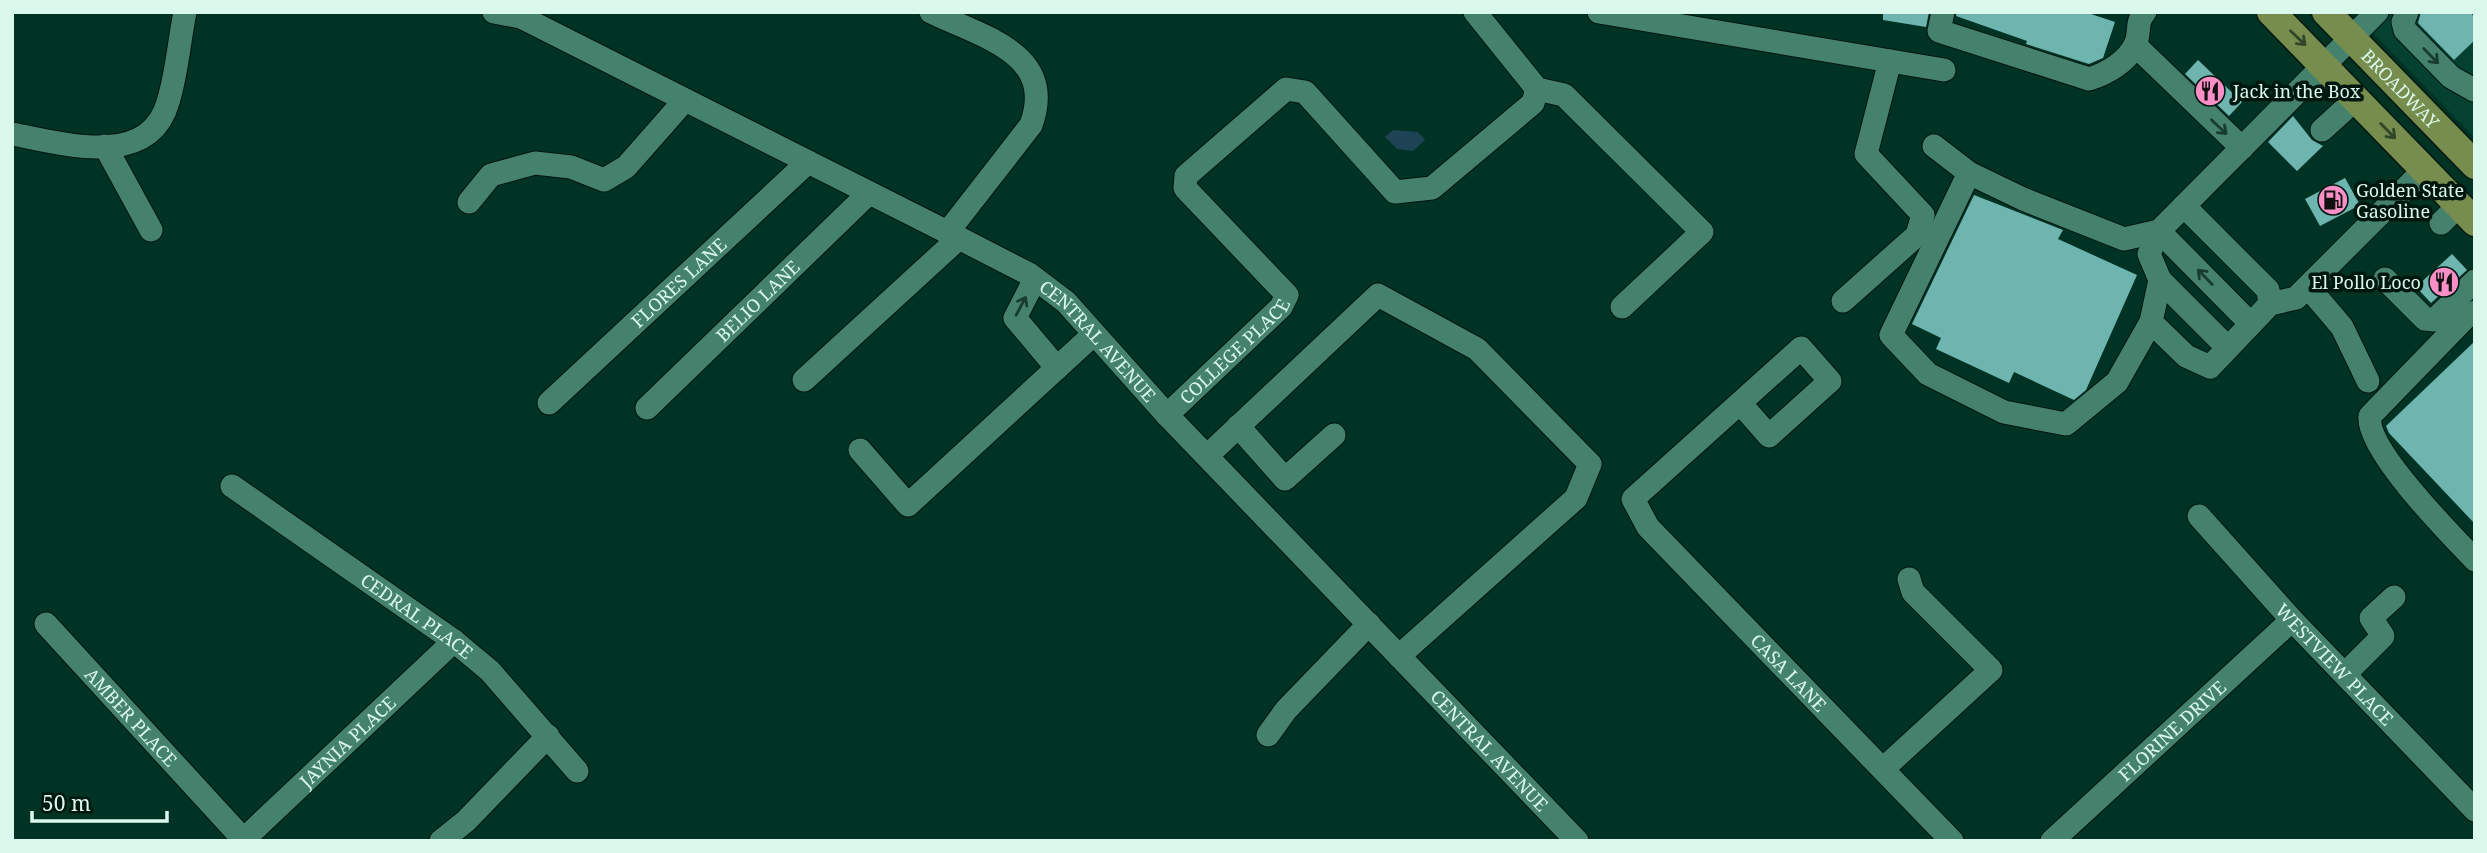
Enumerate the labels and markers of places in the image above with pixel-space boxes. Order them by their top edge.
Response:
restaurant icon: Jack in the Box [2193,74,2227,108]
place label: Jack in the Box [2232,79,2361,103]
place label: Golden State Gasoline [2356,178,2464,223]
fuel station icon: Golden State Gasoline [2316,183,2350,217]
restaurant icon: El Pollo Loco [2427,265,2461,299]
place label: El Pollo Loco [2311,270,2421,294]

